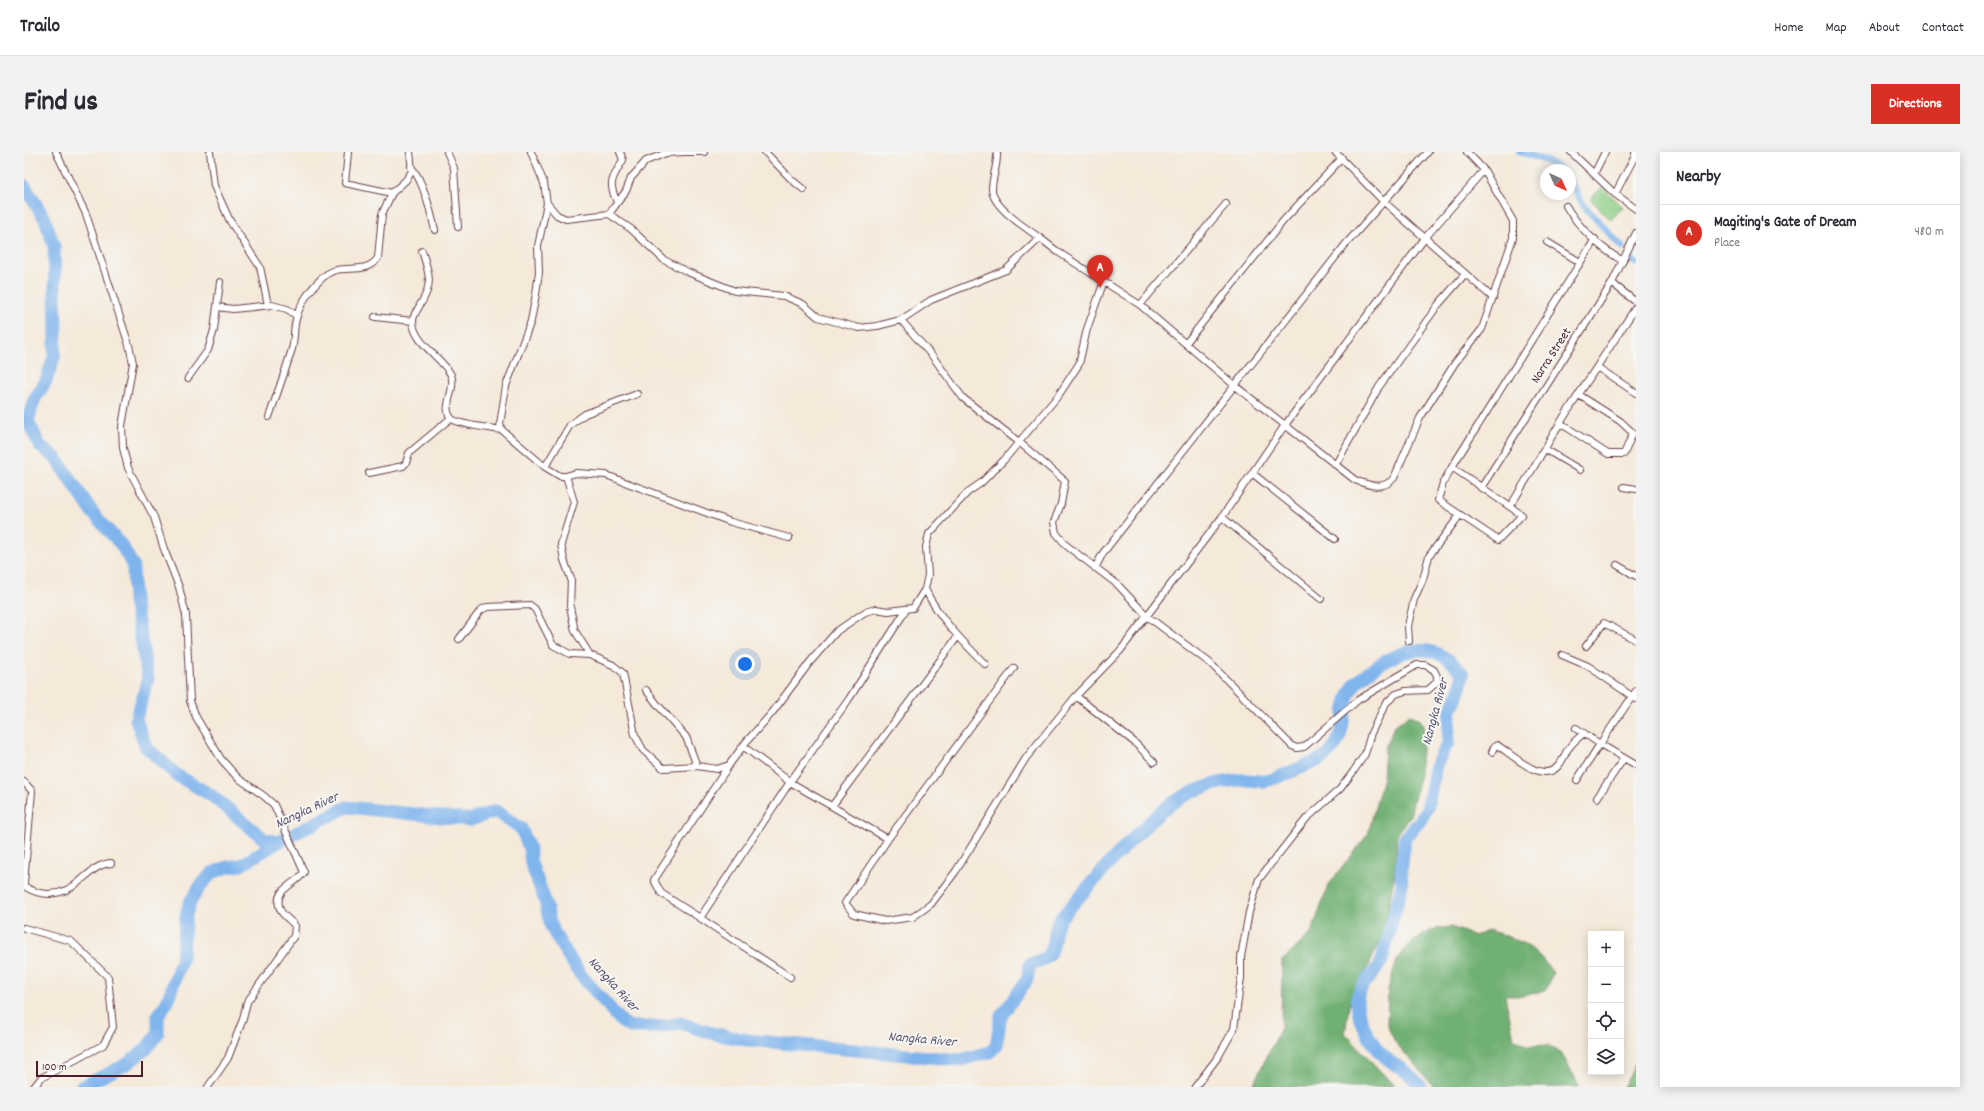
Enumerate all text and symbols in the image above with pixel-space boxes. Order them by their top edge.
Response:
text: Trailo [20,14,60,41]
text: Home [1774,18,1803,38]
text: Map [1825,18,1847,38]
text: About [1869,18,1900,38]
text: Contact [1922,18,1964,38]
text: Find us [24,84,98,124]
button: Directions [1871,84,1960,124]
north arrow [1540,164,1576,200]
text: Nearby [1676,166,1720,190]
text: Magiting's Gate of Dream [1714,212,1856,234]
text: A [1685,223,1693,242]
text: 480 m [1914,223,1944,242]
text: Place [1714,234,1740,253]
pin: A [1087,255,1113,288]
street label: Narra Street [1527,324,1577,388]
your location [735,654,755,674]
water label: Nangka River [1418,675,1455,748]
water label: Nangka River [272,787,344,834]
map controls [1588,931,1624,1075]
button: + [1588,931,1624,967]
water label: Nangka River [583,953,644,1018]
button: − [1588,967,1624,1003]
button: locate [1588,1003,1624,1039]
water label: Nangka River [887,1027,959,1053]
button: layers [1588,1039,1624,1075]
scale bar [36,1059,143,1078]
text: 100 m [42,1060,66,1076]

